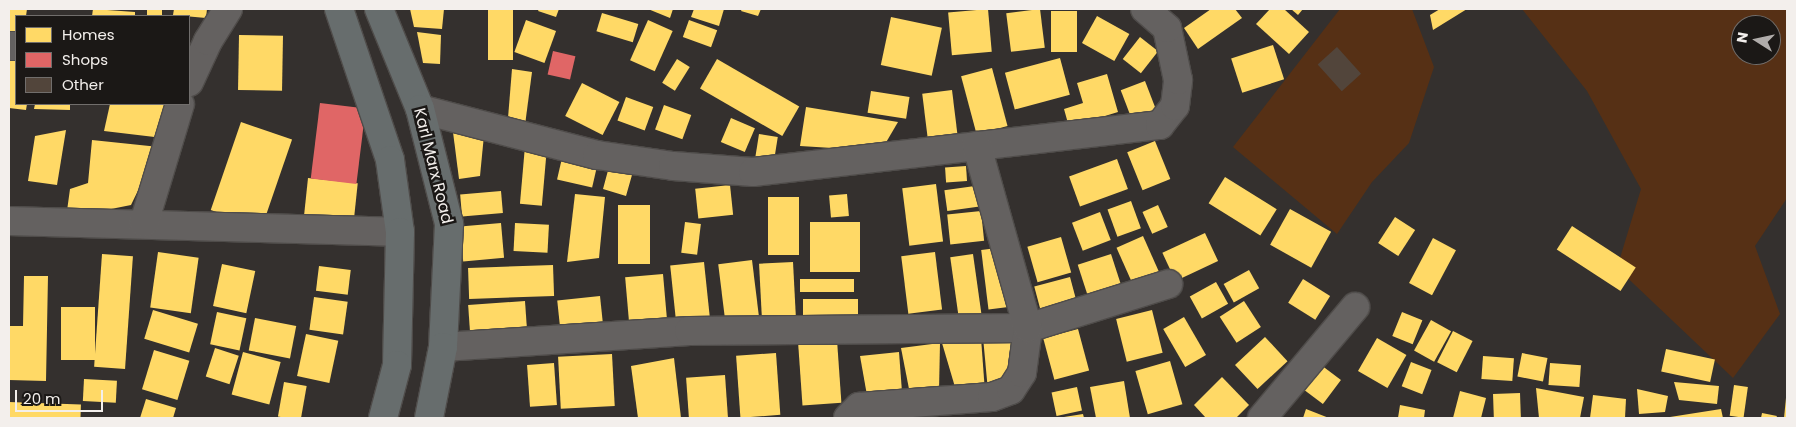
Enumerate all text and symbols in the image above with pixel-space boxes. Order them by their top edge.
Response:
legend [15,15,190,105]
north arrow [1731,15,1781,65]
text: Homes [62,24,115,45]
text: N [1731,31,1753,44]
text: Shops [62,49,108,70]
text: Other [62,74,104,95]
street label: Karl Marx Road [409,106,457,226]
scale bar [18,380,105,412]
text: 20 m [23,388,61,409]

